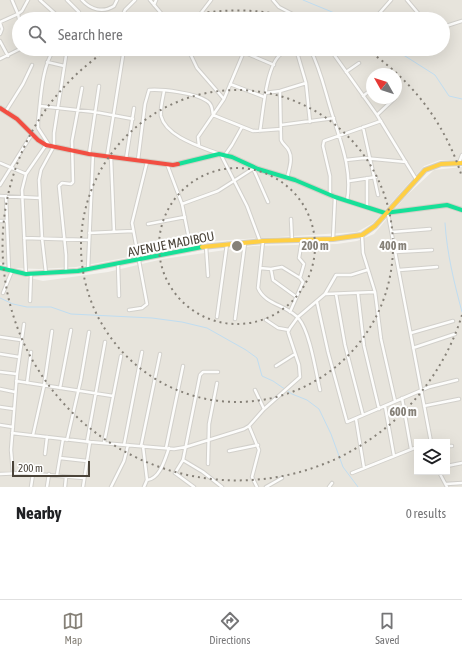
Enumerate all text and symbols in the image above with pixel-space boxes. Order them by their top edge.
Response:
search box [12,12,450,56]
icon: search [26,23,48,45]
text: Search here [58,26,123,43]
north arrow [366,68,402,104]
street label: AVENUE MADIBOU [126,228,216,260]
centre of rings [230,239,244,253]
text: 200 m [301,239,329,253]
text: 400 m [378,239,407,253]
text: 600 m [389,405,417,419]
map controls [414,439,450,475]
button: layers [414,439,450,475]
scale bar [12,459,90,478]
text: 200 m [18,462,43,474]
text: Nearby [16,503,62,523]
text: 0 results [406,506,446,521]
tab: Map [62,610,84,646]
tab: Directions [209,610,250,646]
tab: Saved [375,610,400,646]

